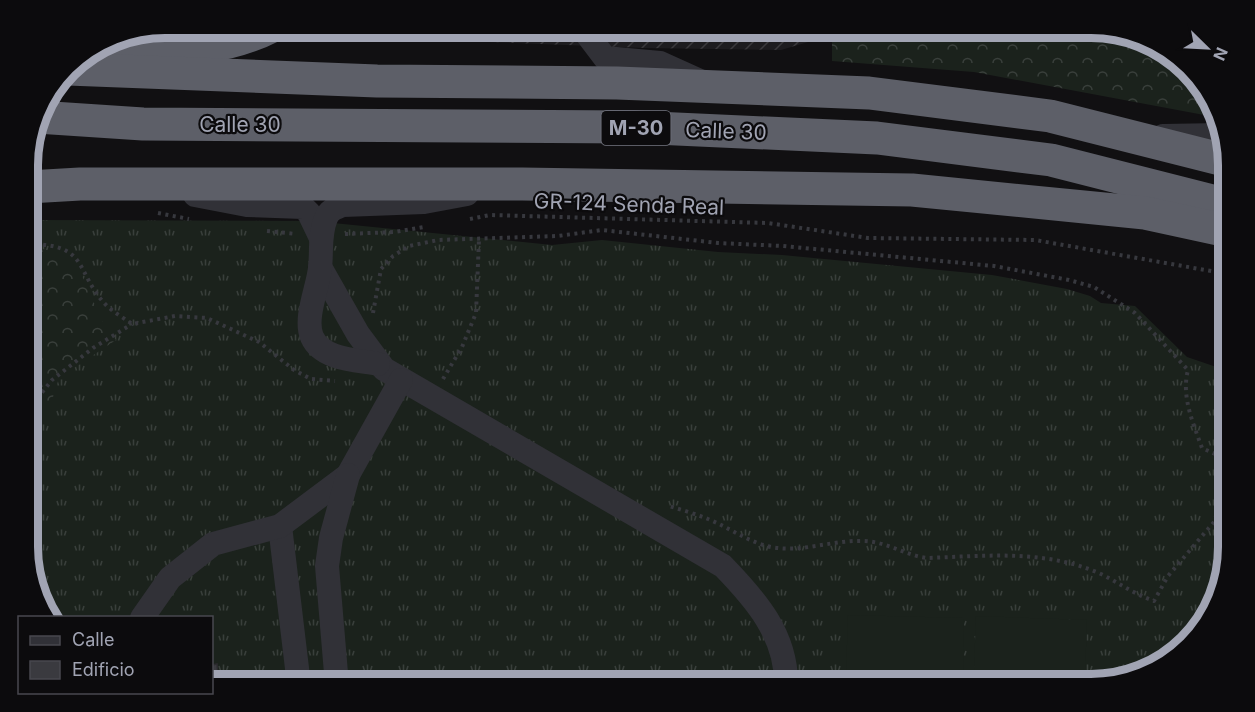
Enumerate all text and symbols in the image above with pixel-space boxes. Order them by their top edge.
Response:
north arrow [1177,18,1237,78]
text: N [1209,44,1232,64]
road number: M-30 [602,111,670,145]
street label: Calle 30 [199,112,281,137]
street label: Calle 30 [685,117,767,145]
street label: GR-124 Senda Real [533,188,725,220]
legend [18,616,213,694]
text: Calle [72,629,114,650]
text: Edificio [72,659,135,680]

